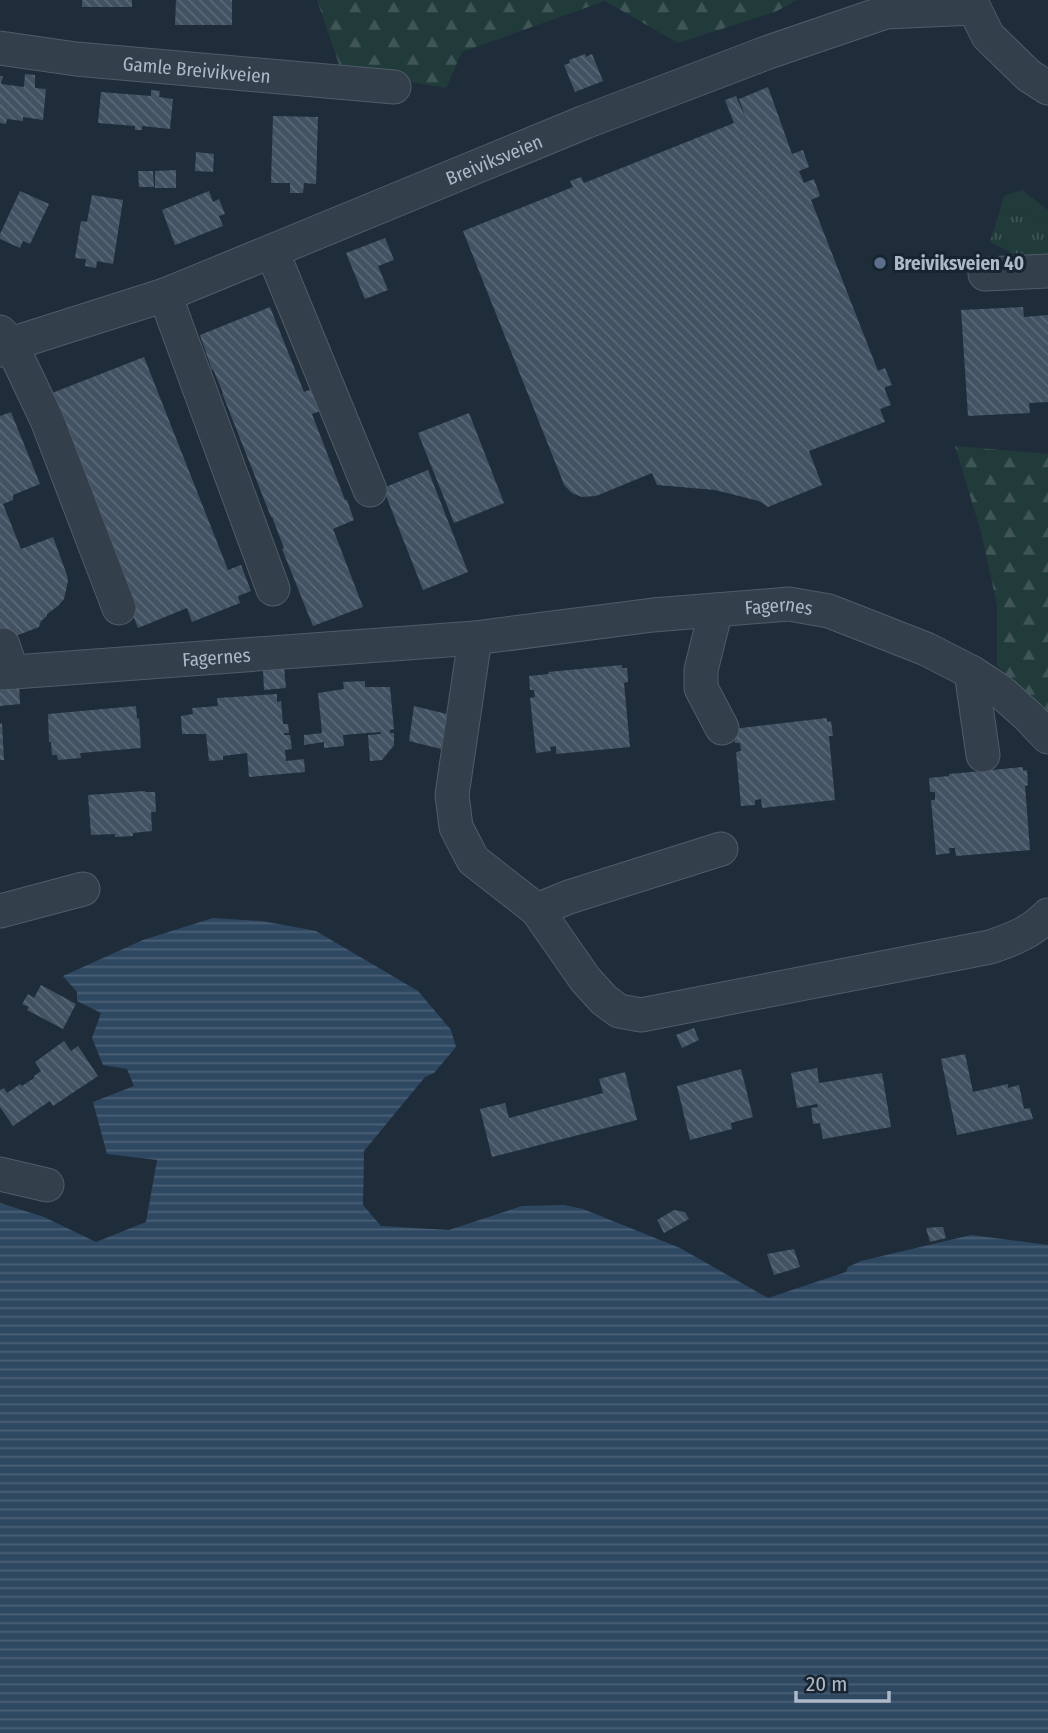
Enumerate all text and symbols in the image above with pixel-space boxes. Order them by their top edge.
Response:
street label: Gamle Breivikveien [122,52,272,88]
street label: Breiviksveien [442,129,546,190]
place label: Breiviksveien 40 [894,252,1024,275]
marker: Breiviksveien 40 [872,255,888,271]
street label: Fagernes [744,592,815,619]
street label: Fagernes [181,643,251,671]
scale bar [796,1660,889,1704]
text: 20 m [806,1671,847,1697]

